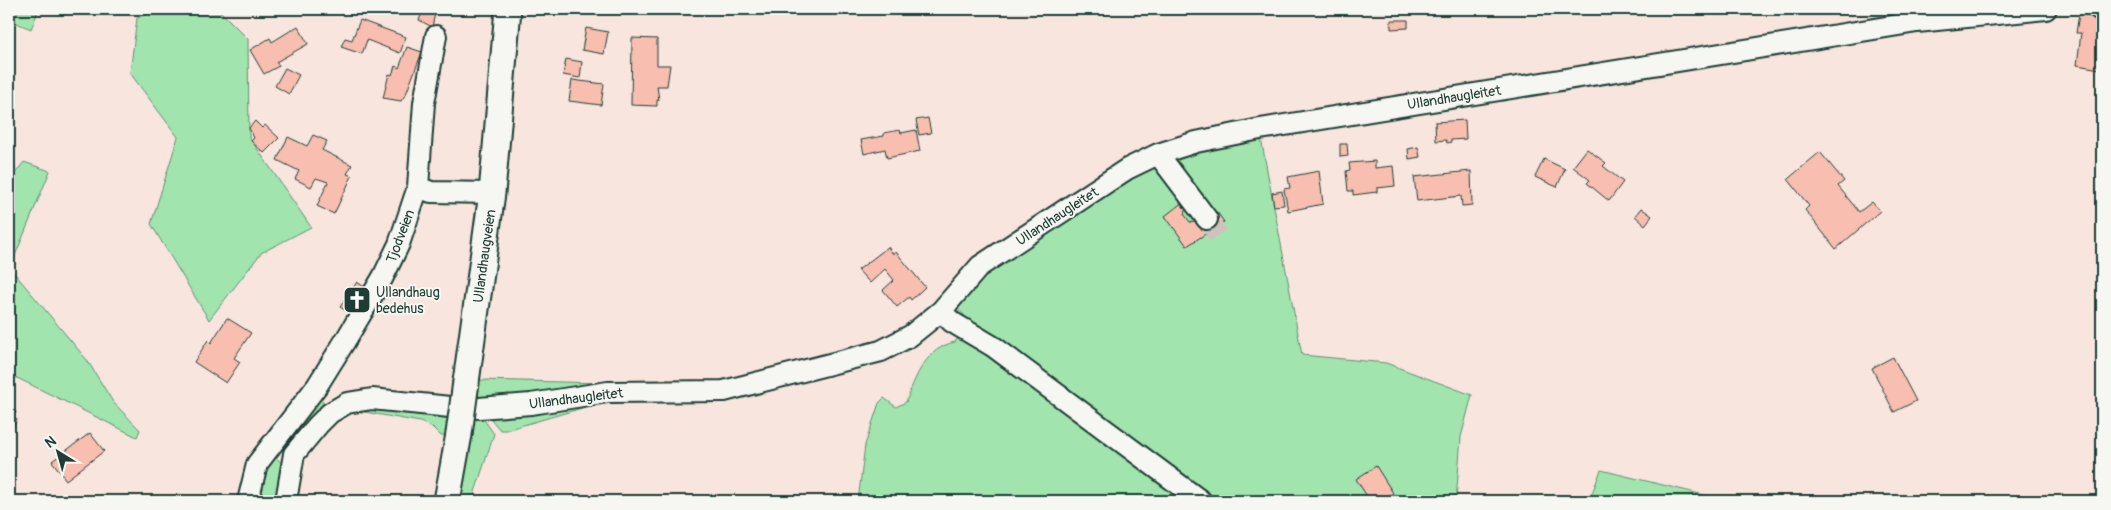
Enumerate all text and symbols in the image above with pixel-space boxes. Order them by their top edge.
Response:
street label: Ullandhaugleitet [1406,82,1502,113]
street label: Ullandhaugleitet [1013,183,1102,249]
street label: Tjodveien [383,207,418,265]
street label: Ullandhaugveien [470,208,499,304]
place label: Ullandhaug bedehus [376,284,440,317]
church icon: Ullandhaug bedehus [342,285,372,315]
street label: Ullandhaugleitet [528,384,624,413]
north arrow [32,428,82,478]
text: N [42,432,59,452]

